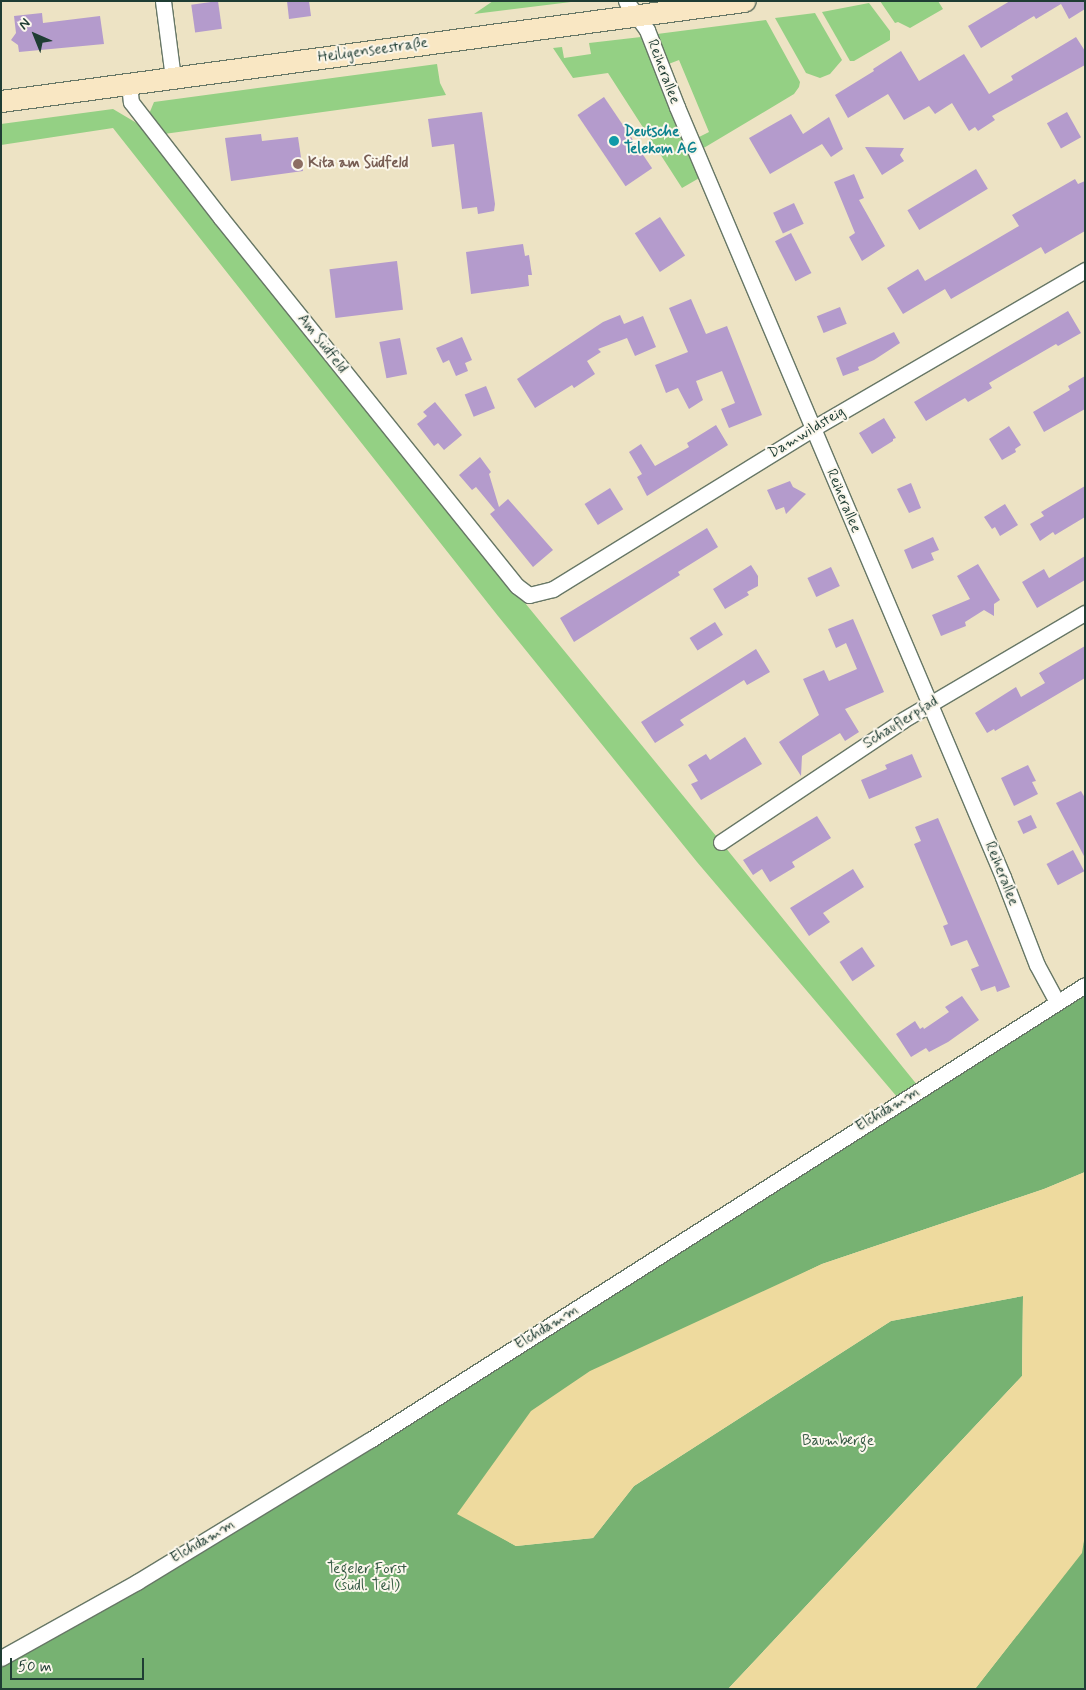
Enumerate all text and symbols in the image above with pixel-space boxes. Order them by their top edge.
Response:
north arrow [10,10,60,60]
text: N [15,15,34,34]
street label: Heiligenseestraße [317,34,429,68]
street label: Reiherallee [642,37,684,107]
place label: Deutsche Telekom AG [624,123,697,158]
marker: Deutsche Telekom AG [608,135,620,147]
place label: Kita am Südfeld [308,155,408,173]
marker: Kita am Südfeld [292,158,304,170]
street label: Am Südfeld [293,310,351,378]
street label: Damwildsteig [765,403,849,463]
street label: Reiherallee [821,466,865,536]
street label: Schauflerpfad [860,693,942,753]
street label: Reiherallee [980,839,1022,909]
street label: Elchdamm [853,1083,923,1137]
street label: Elchdamm [512,1301,582,1355]
park label: Baumberge [802,1433,874,1451]
street label: Elchdamm [168,1516,238,1568]
park label: Tegeler Forst (südl. Teil) [328,1560,406,1595]
scale bar [12,1648,146,1680]
text: 50 m [18,1657,52,1677]

